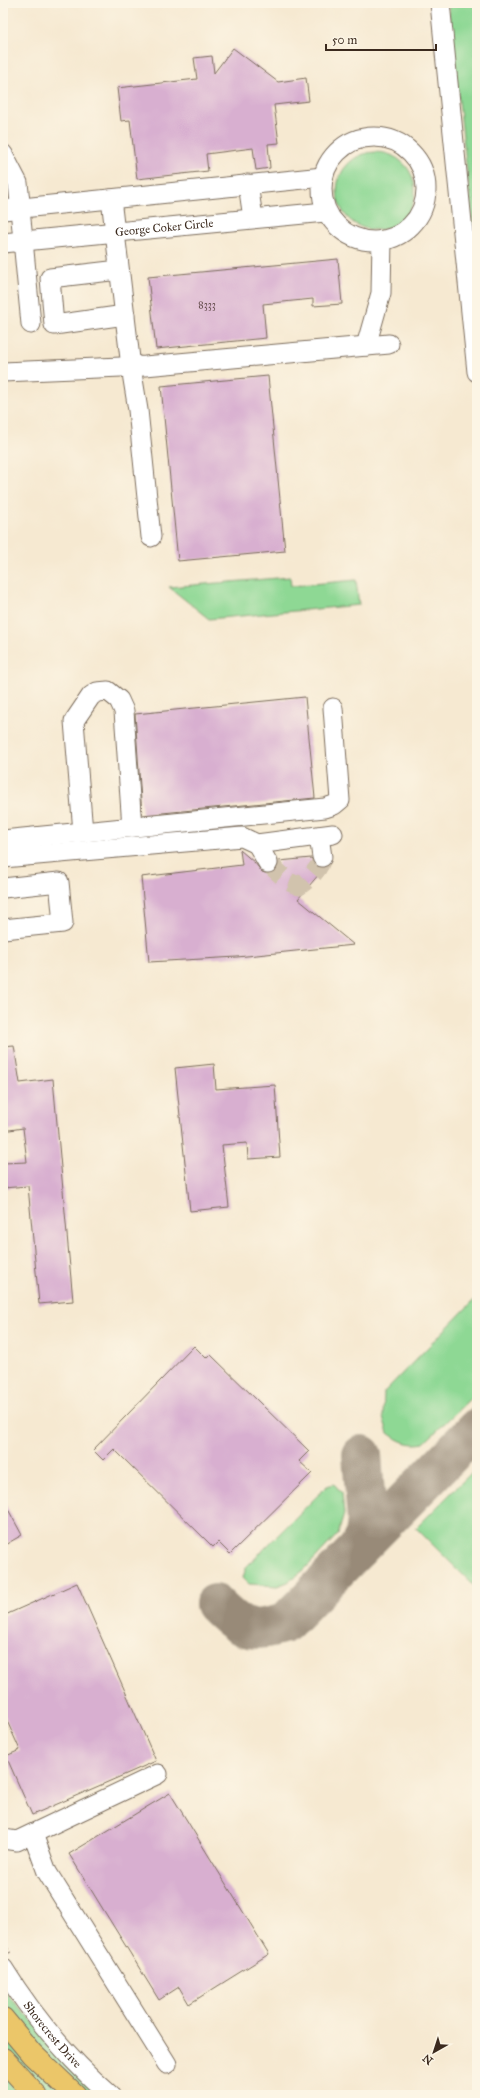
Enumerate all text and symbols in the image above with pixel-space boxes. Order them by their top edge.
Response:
scale bar [326,26,436,52]
text: 50 m [332,33,357,47]
street label: George Coker Circle [114,216,214,239]
house number: 8333 [198,299,216,311]
street label: Shorecrest Drive [21,1999,84,2071]
north arrow [414,2032,454,2072]
text: N [420,2051,436,2067]

